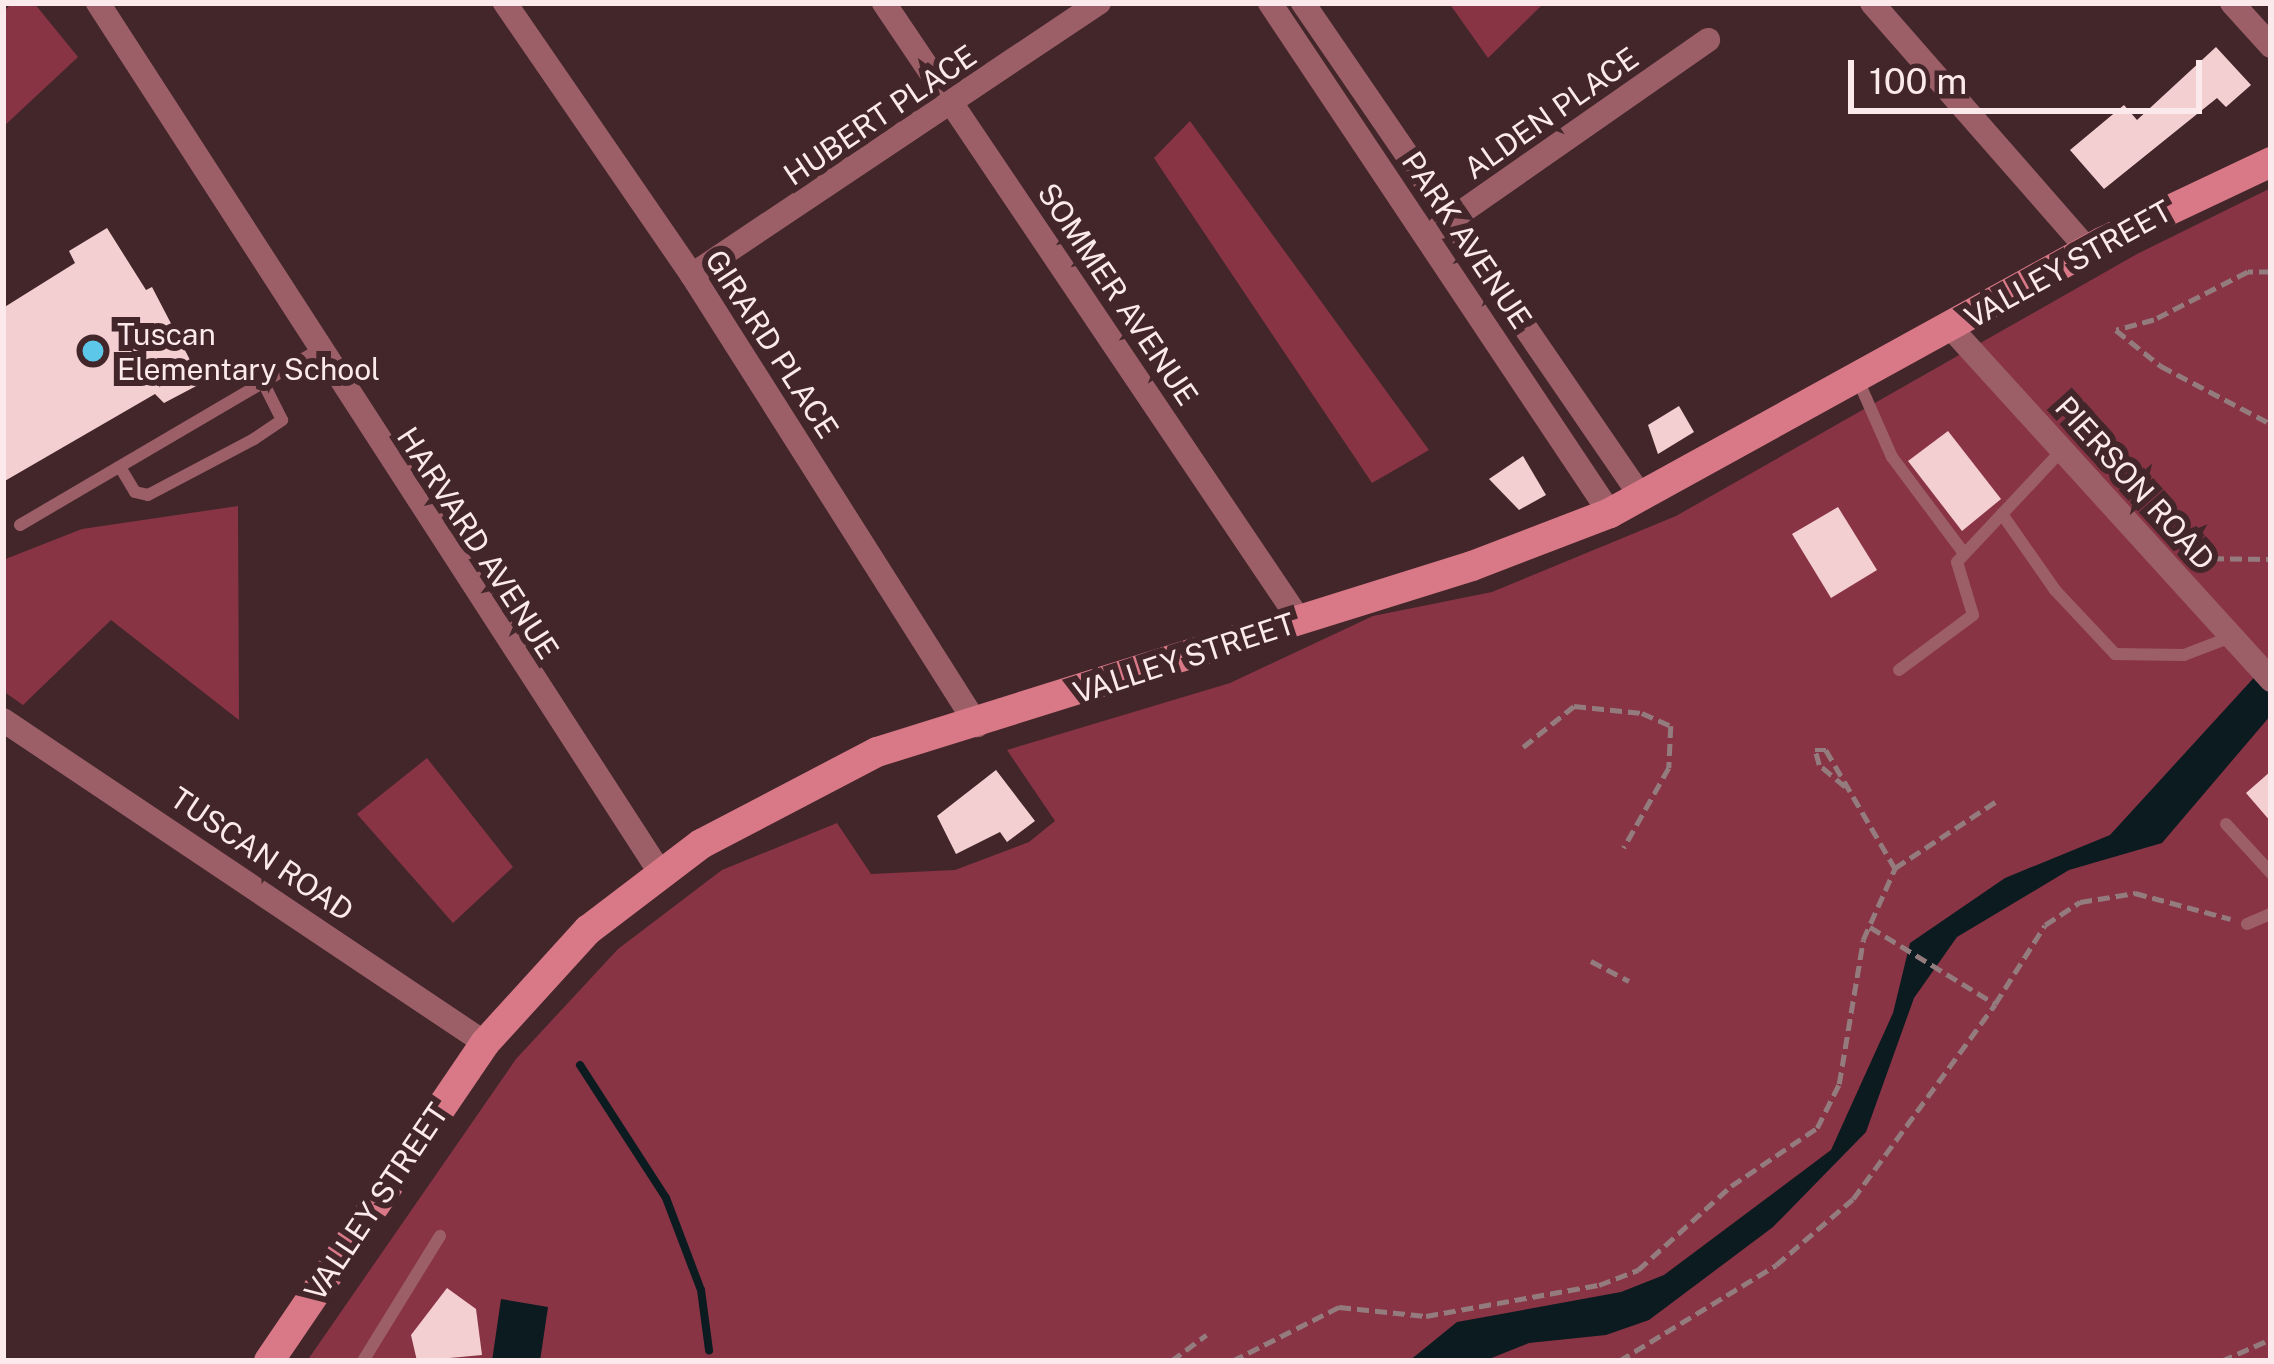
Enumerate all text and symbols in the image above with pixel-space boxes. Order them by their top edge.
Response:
scale bar [1854,36,2208,110]
street label: HUBERT PLACE [777,37,983,193]
street label: ALDEN PLACE [1457,40,1645,186]
text: 100 m [1869,60,1967,102]
street label: PARK AVENUE [1395,145,1539,335]
street label: SOMMER AVENUE [1030,176,1206,412]
street label: VALLEY STREET [1958,192,2178,336]
street label: GIRARD PLACE [698,243,846,445]
place label: Tuscan Elementary School [117,316,380,386]
marker: Tuscan Elementary School [80,338,106,364]
street label: PIERSON ROAD [2048,389,2222,577]
street label: HARVARD AVENUE [390,420,566,666]
street label: VALLEY STREET [1069,605,1299,711]
street label: TUSCAN ROAD [164,780,360,928]
street label: VALLEY STREET [297,1096,455,1308]

